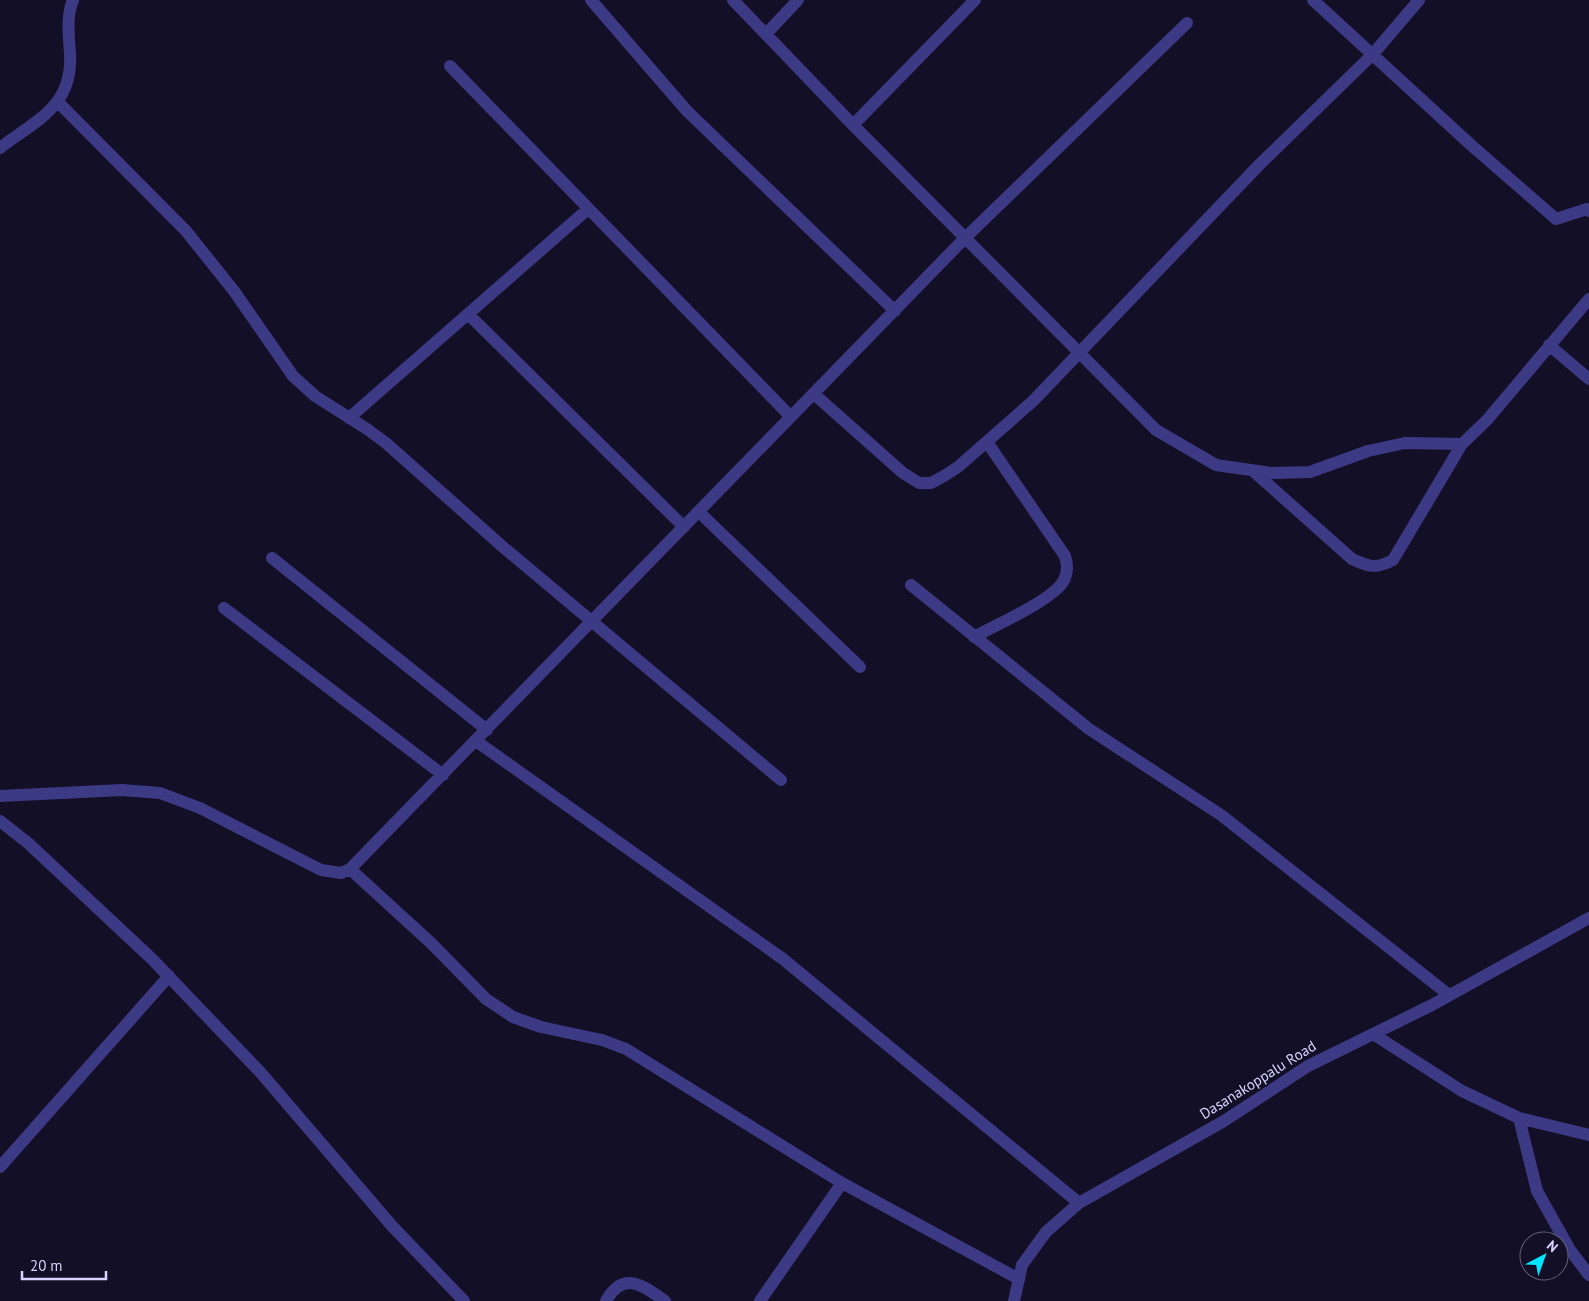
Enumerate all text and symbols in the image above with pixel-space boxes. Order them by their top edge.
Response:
street label: Dasanakoppalu Road [1196,1036,1319,1123]
north arrow [1519,1231,1569,1281]
text: N [1543,1236,1562,1256]
scale bar [22,1248,106,1280]
text: 20 m [30,1256,63,1275]

